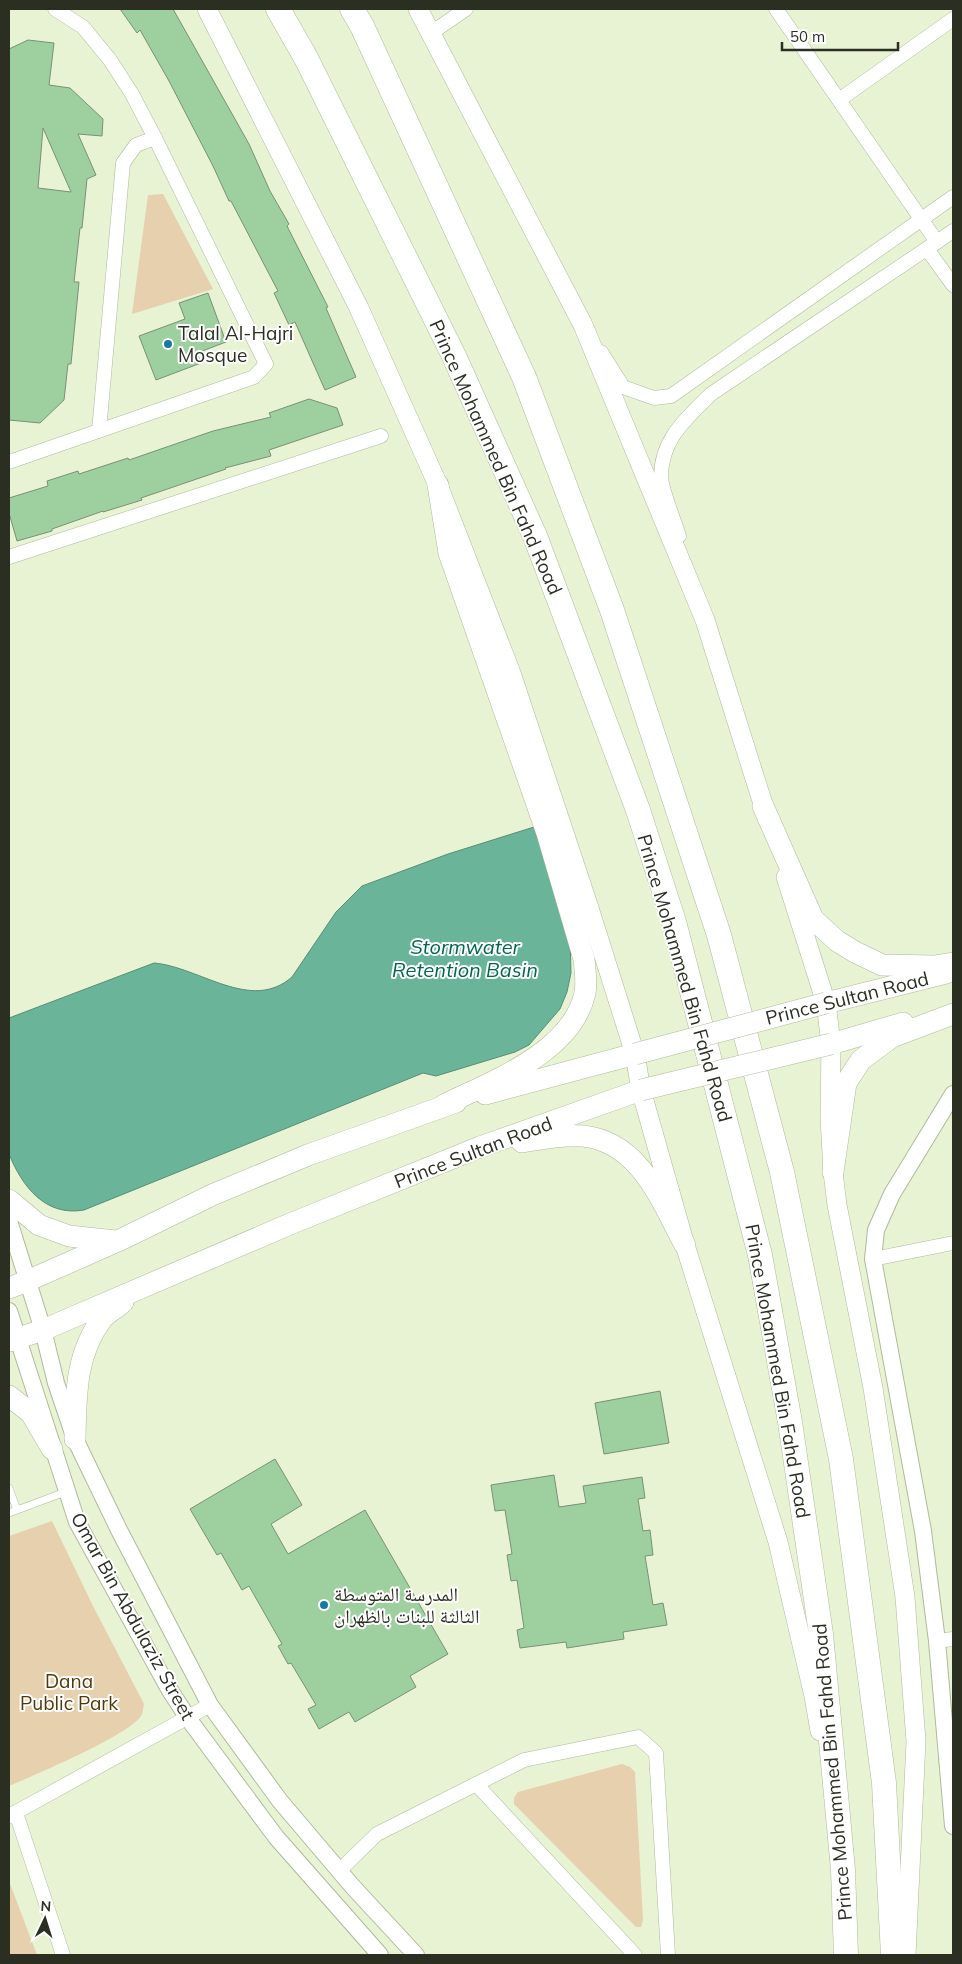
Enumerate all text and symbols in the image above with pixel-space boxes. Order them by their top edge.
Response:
scale bar [782,20,898,52]
text: 50 m [790,27,825,46]
street label: Prince Mohammed Bin Fahd Road [424,316,568,598]
place label: Talal Al-Hajri Mosque [178,321,293,367]
marker: Talal Al-Hajri Mosque [162,338,174,350]
street label: Prince Mohammed Bin Fahd Road [632,831,738,1125]
water label: Stormwater Retention Basin [392,934,538,982]
street label: Prince Sultan Road [763,966,931,1030]
street label: Prince Sultan Road [391,1111,555,1193]
street label: Prince Mohammed Bin Fahd Road [740,1222,816,1520]
street label: Omar Bin Abdulaziz Street [66,1508,200,1724]
place label: المدرسة المتوسطة الثالثة للبنات بالظهران [334,1582,479,1628]
marker: المدرسة المتوسطة الثالثة للبنات بالظهران [318,1599,330,1611]
street label: Prince Mohammed Bin Fahd Road [807,1622,857,1922]
park label: Dana Public Park [20,1669,118,1715]
north arrow [20,1894,70,1944]
text: N [40,1897,52,1915]

